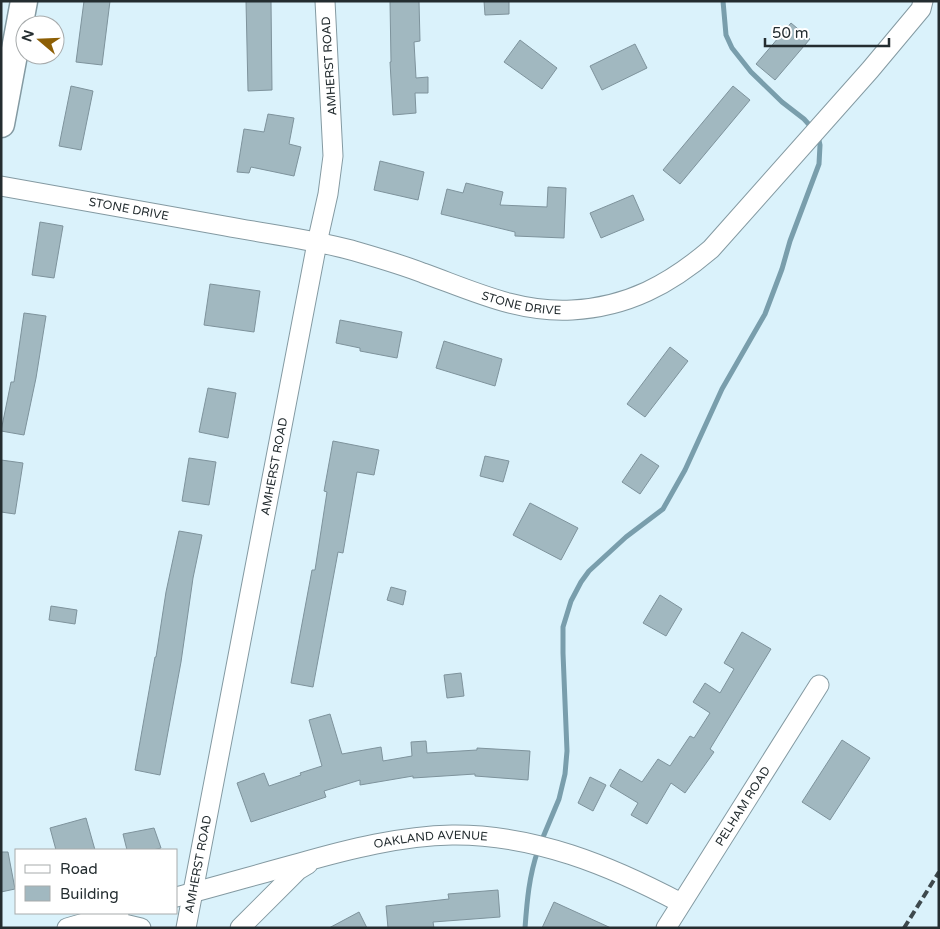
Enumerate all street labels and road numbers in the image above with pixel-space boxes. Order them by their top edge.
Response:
street label: AMHERST ROAD [319,16,339,116]
street label: STONE DRIVE [88,195,170,223]
street label: STONE DRIVE [480,288,562,317]
street label: AMHERST ROAD [258,416,290,516]
street label: PELHAM ROAD [712,764,773,849]
street label: AMHERST ROAD [182,814,214,914]
street label: OAKLAND AVENUE [372,828,489,851]

